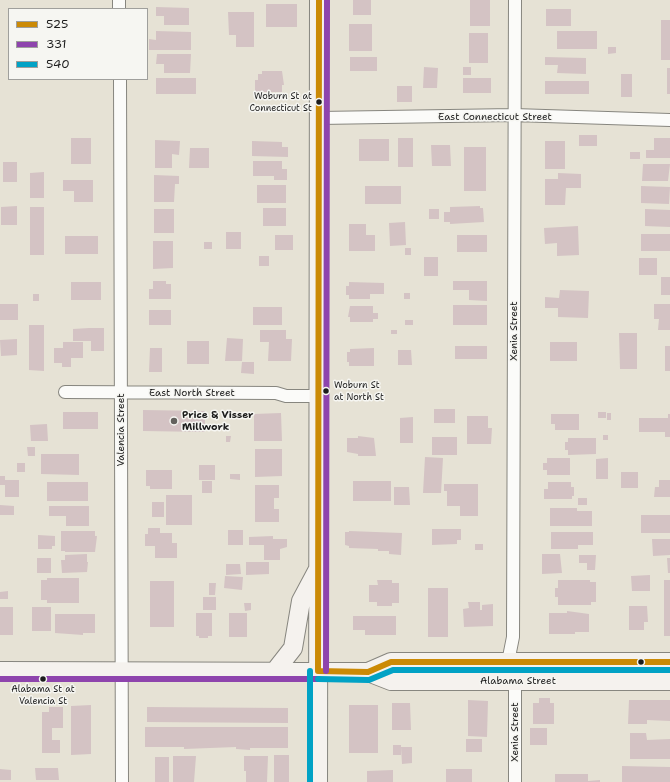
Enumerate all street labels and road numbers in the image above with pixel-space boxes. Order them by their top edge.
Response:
street label: East Connecticut Street [438,111,552,123]
street label: Xenia Street [508,301,520,361]
street label: East North Street [149,387,235,399]
street label: Valencia Street [115,393,127,467]
street label: Alabama Street [480,675,556,687]
street label: Xenia Street [509,702,521,762]

